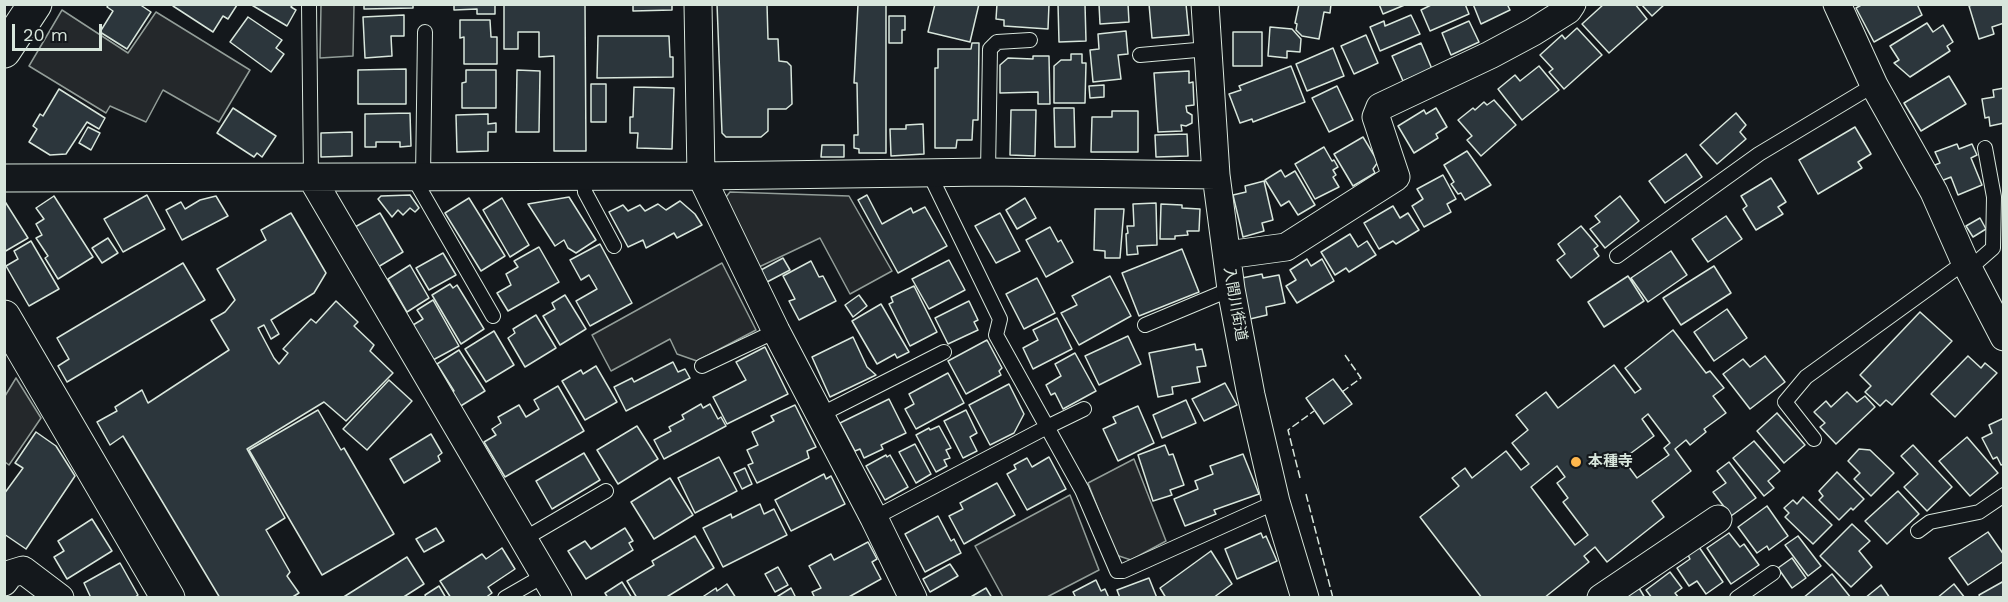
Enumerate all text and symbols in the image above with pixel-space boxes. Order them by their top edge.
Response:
scale bar [15,12,105,50]
text: 20 m [23,24,68,45]
street label: 入間川街道 [1220,266,1250,342]
place label: 本種寺 [1588,453,1633,471]
marker: 本種寺 [1569,455,1583,469]

